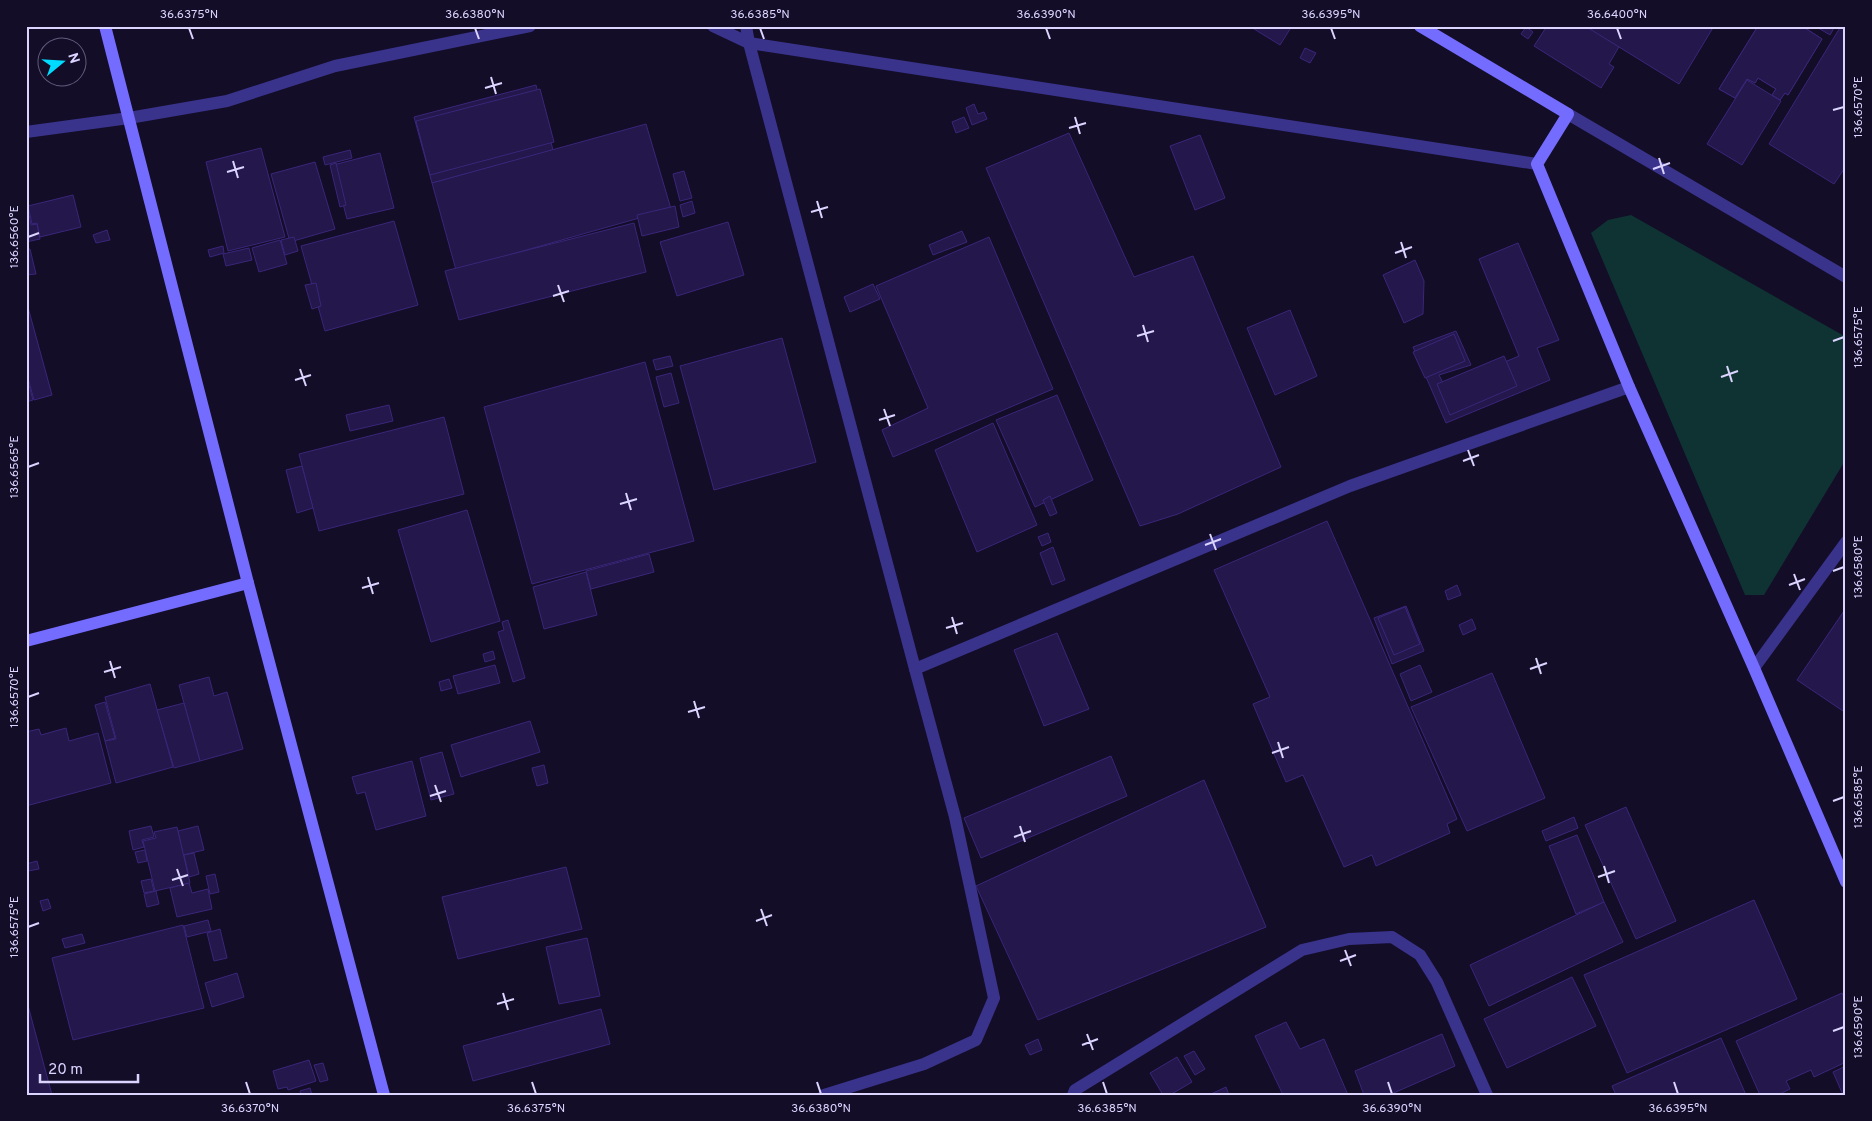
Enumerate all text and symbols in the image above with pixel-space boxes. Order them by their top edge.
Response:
text: 36.6375°N [160,7,218,23]
text: 36.6380°N [445,7,505,23]
text: 36.6385°N [730,7,790,23]
text: 36.6390°N [1016,7,1076,23]
text: 36.6395°N [1301,7,1361,23]
text: 36.6400°N [1587,7,1647,23]
north arrow [38,38,88,88]
text: N [63,51,83,66]
text: 136.6570°E [1851,76,1867,138]
text: 136.6560°E [7,205,23,269]
text: 136.6575°E [1851,306,1867,368]
text: 136.6565°E [7,436,23,498]
text: 136.6580°E [1851,535,1867,599]
text: 136.6570°E [7,666,23,728]
text: 136.6585°E [1851,765,1867,829]
text: 136.6575°E [7,896,23,958]
text: 136.6590°E [1851,996,1867,1058]
scale bar [40,1051,138,1083]
text: 20 m [48,1061,83,1080]
text: 36.6370°N [221,1101,279,1117]
text: 36.6375°N [507,1101,565,1117]
text: 36.6380°N [791,1101,851,1117]
text: 36.6385°N [1077,1101,1137,1117]
text: 36.6390°N [1362,1101,1422,1117]
text: 36.6395°N [1648,1101,1708,1117]

